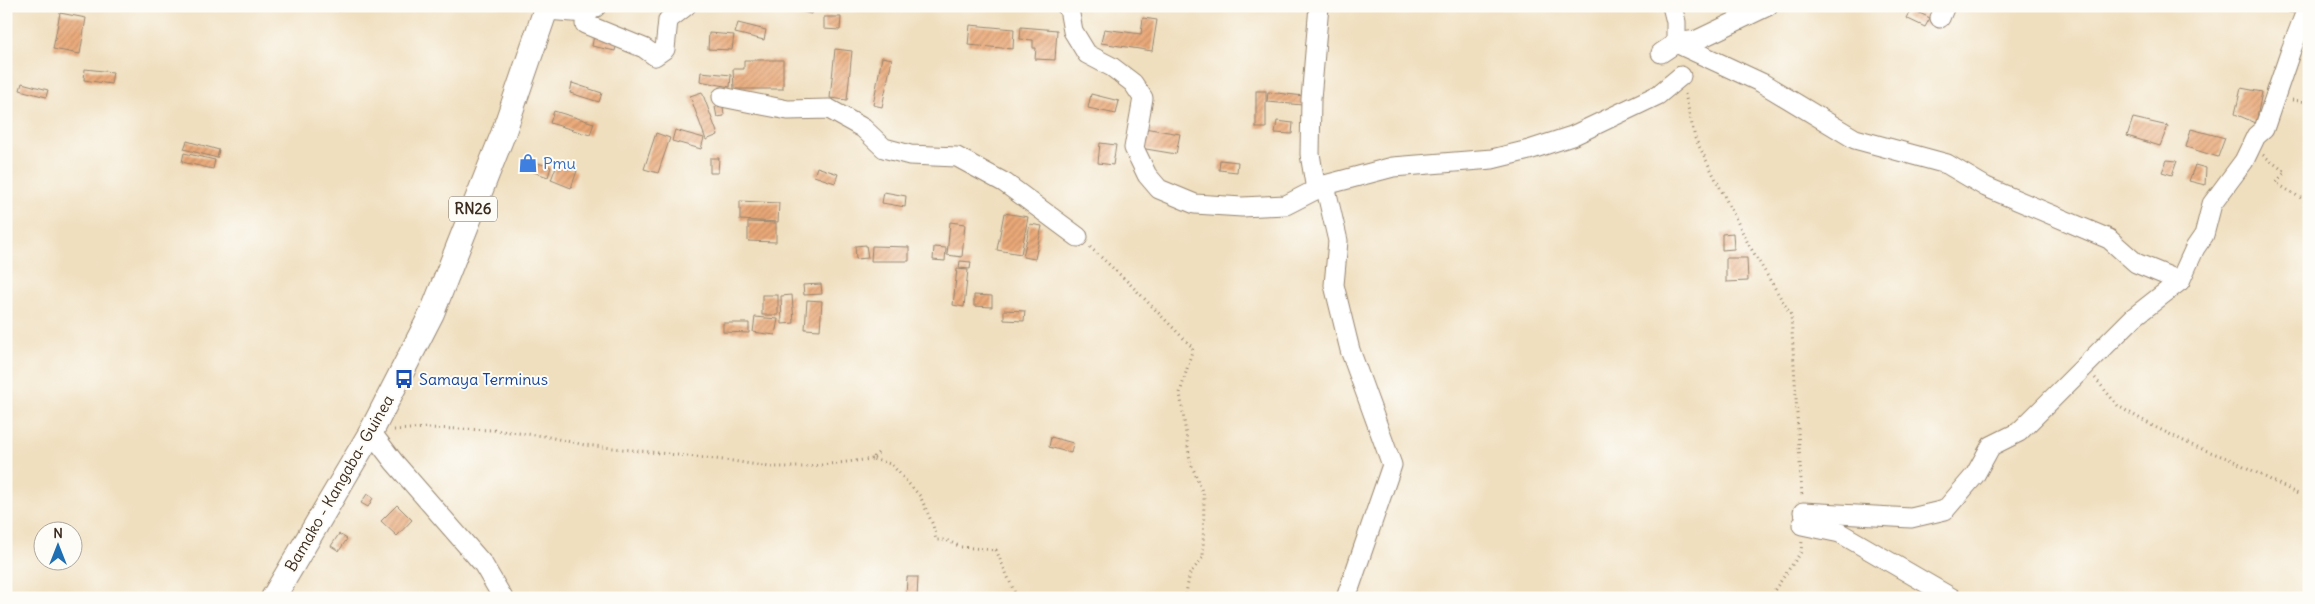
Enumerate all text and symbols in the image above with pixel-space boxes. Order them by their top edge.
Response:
shop icon: Pmu [517,152,539,174]
place label: Pmu [543,153,576,173]
road number: RN26 [449,196,497,222]
bus stop icon: Samaya Terminus [393,368,415,390]
place label: Samaya Terminus [419,369,548,389]
street label: Bamako - Kangaba- Guinea [280,391,398,575]
north arrow [32,522,82,572]
text: N [53,524,63,542]

